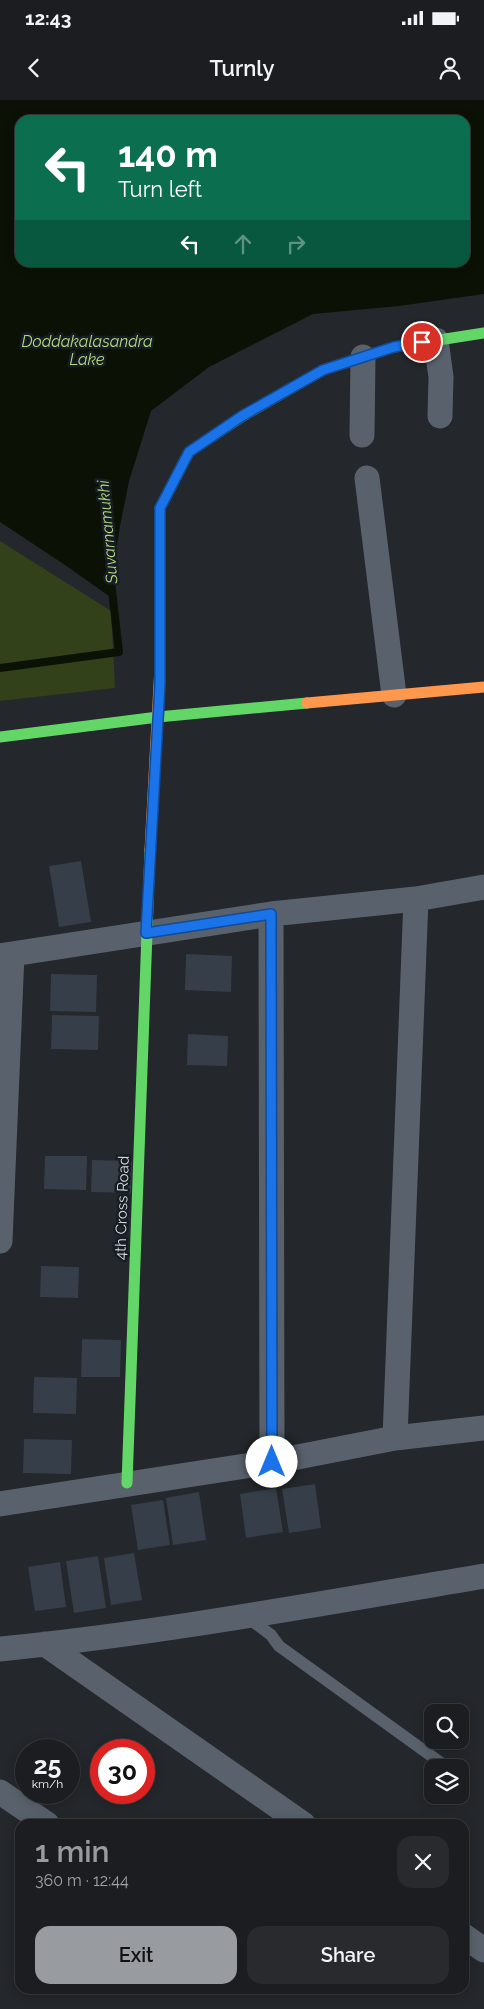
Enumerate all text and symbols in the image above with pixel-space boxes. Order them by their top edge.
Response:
text: 12:43 [25,7,71,29]
icon: back [20,54,48,82]
icon: person [436,54,464,82]
text: Turnly [209,55,275,81]
text: 140 m [118,134,218,175]
icon: left [35,135,100,200]
text: Turn left [118,176,202,202]
icon: left [176,230,204,258]
icon: ahead [229,230,257,258]
icon: right [282,230,310,258]
pin [401,321,443,363]
icon: arrive [408,328,436,356]
water label: Doddakalasandra Lake [21,332,153,369]
water label: Suvarnamukhi [93,479,122,585]
street label: 4th Cross Road [111,1156,133,1260]
position arrow [245,1435,297,1487]
map controls [424,1704,469,1804]
button: search [424,1704,469,1749]
speed limit sign: 30 [90,1739,155,1804]
text: 25 [34,1750,61,1780]
button: layers [424,1759,469,1804]
text: km/h [32,1777,63,1791]
text: 1 min [35,1834,110,1869]
button: close [397,1836,449,1888]
text: 360 m · 12:44 [35,1871,129,1890]
button: Exit [35,1926,237,1984]
button: Share [247,1926,449,1984]

